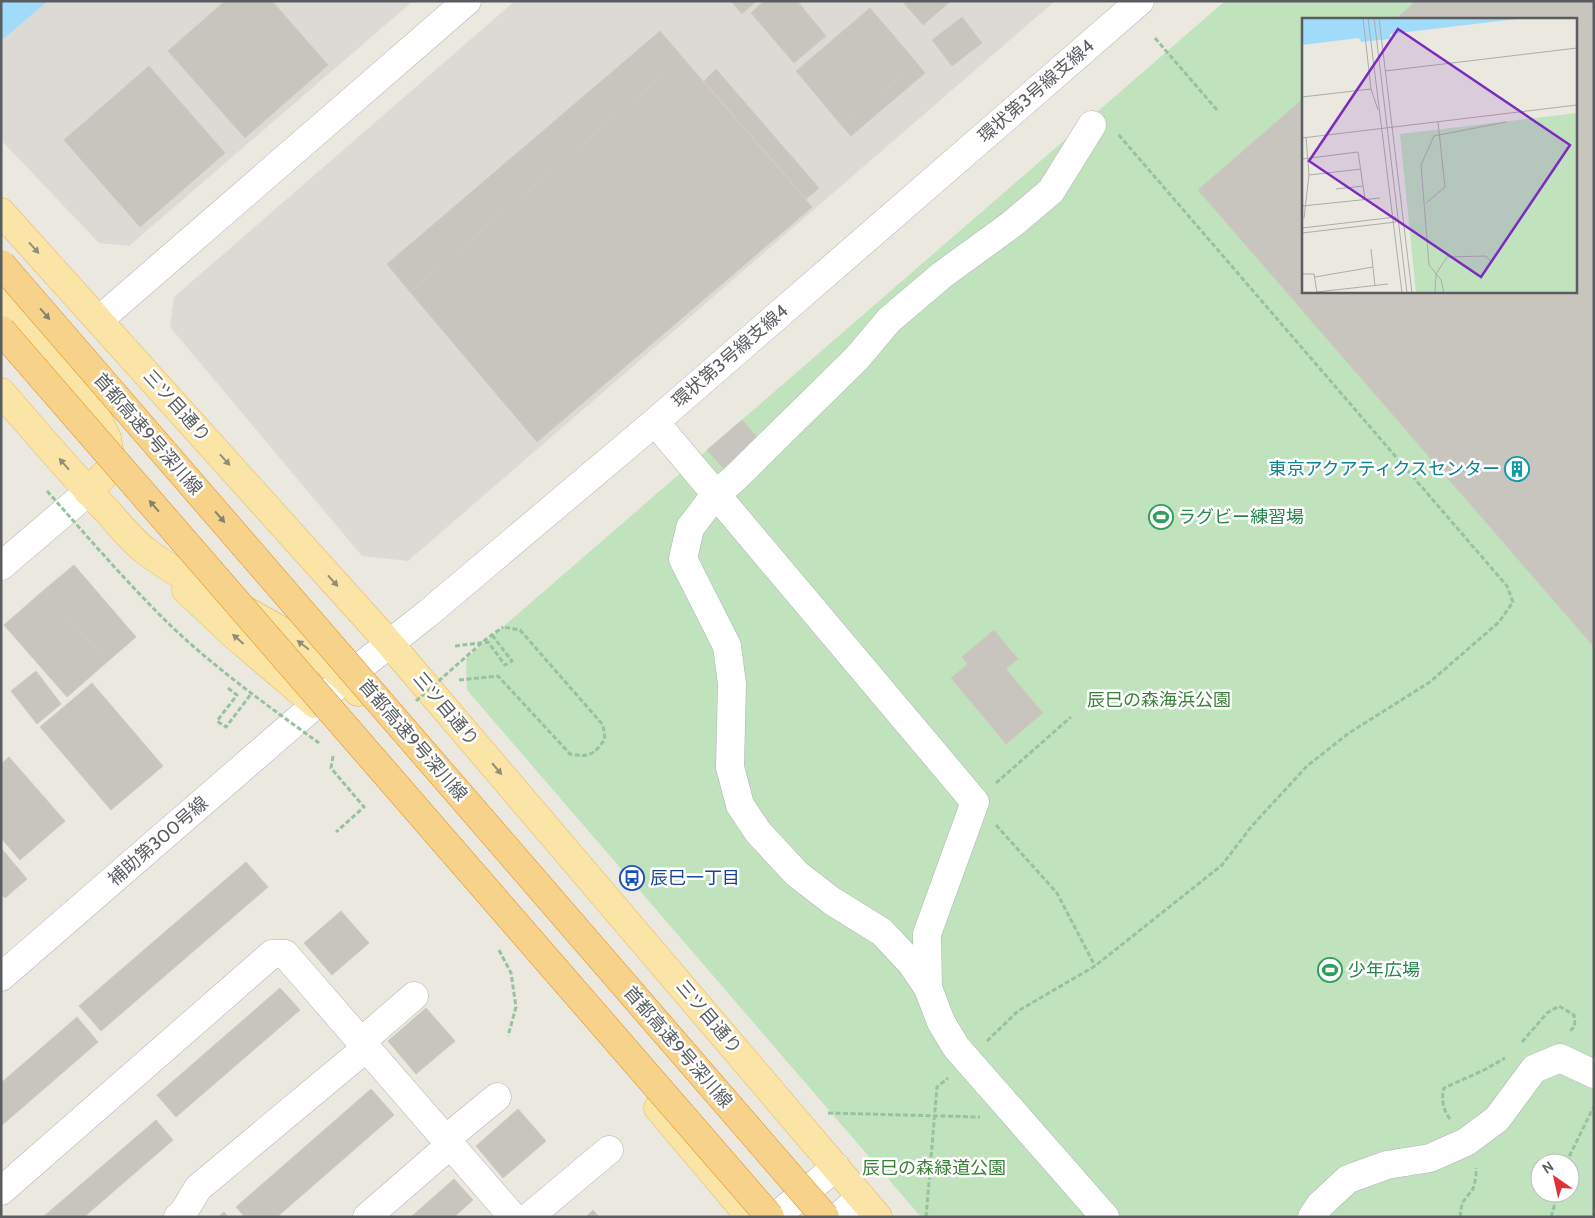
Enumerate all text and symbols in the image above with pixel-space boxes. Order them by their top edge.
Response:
inset map [1302,18,1578,292]
street label: 環状第3号線支線4 [974,35,1098,147]
one-way arrow [28,241,40,253]
street label: 環状第3号線支線4 [668,300,792,412]
one-way arrow [39,308,50,321]
street label: 三ツ目通り [139,365,215,447]
street label: 首都高速9号深川線 [89,369,207,499]
one-way arrow [219,453,230,466]
building icon: 東京アクアティクスセンター [1504,456,1530,482]
place label: 東京アクアティクスセンター [1269,458,1500,480]
one-way arrow [58,459,70,471]
one-way arrow [148,499,159,512]
sports icon: ラグビー練習場 [1148,504,1174,530]
place label: ラグビー練習場 [1178,506,1304,528]
one-way arrow [214,510,225,523]
one-way arrow [327,574,339,586]
one-way arrow [233,633,245,645]
one-way arrow [296,640,310,650]
street label: 三ツ目通り [409,667,483,751]
street label: 首都高速9号深川線 [354,675,472,805]
park label: 辰巳の森海浜公園 [1087,689,1231,711]
one-way arrow [492,763,503,776]
street label: 補助第300号線 [104,792,212,890]
bus stop icon: 辰巳一丁目 [619,865,645,891]
place label: 辰巳一丁目 [650,867,740,889]
sports icon: 少年広場 [1317,957,1343,983]
place label: 少年広場 [1348,959,1420,981]
street label: 三ツ目通り [672,975,746,1059]
street label: 首都高速9号深川線 [619,982,737,1112]
north arrow [1530,1153,1580,1203]
park label: 辰巳の森緑道公園 [862,1157,1006,1179]
text: N [1539,1157,1557,1177]

